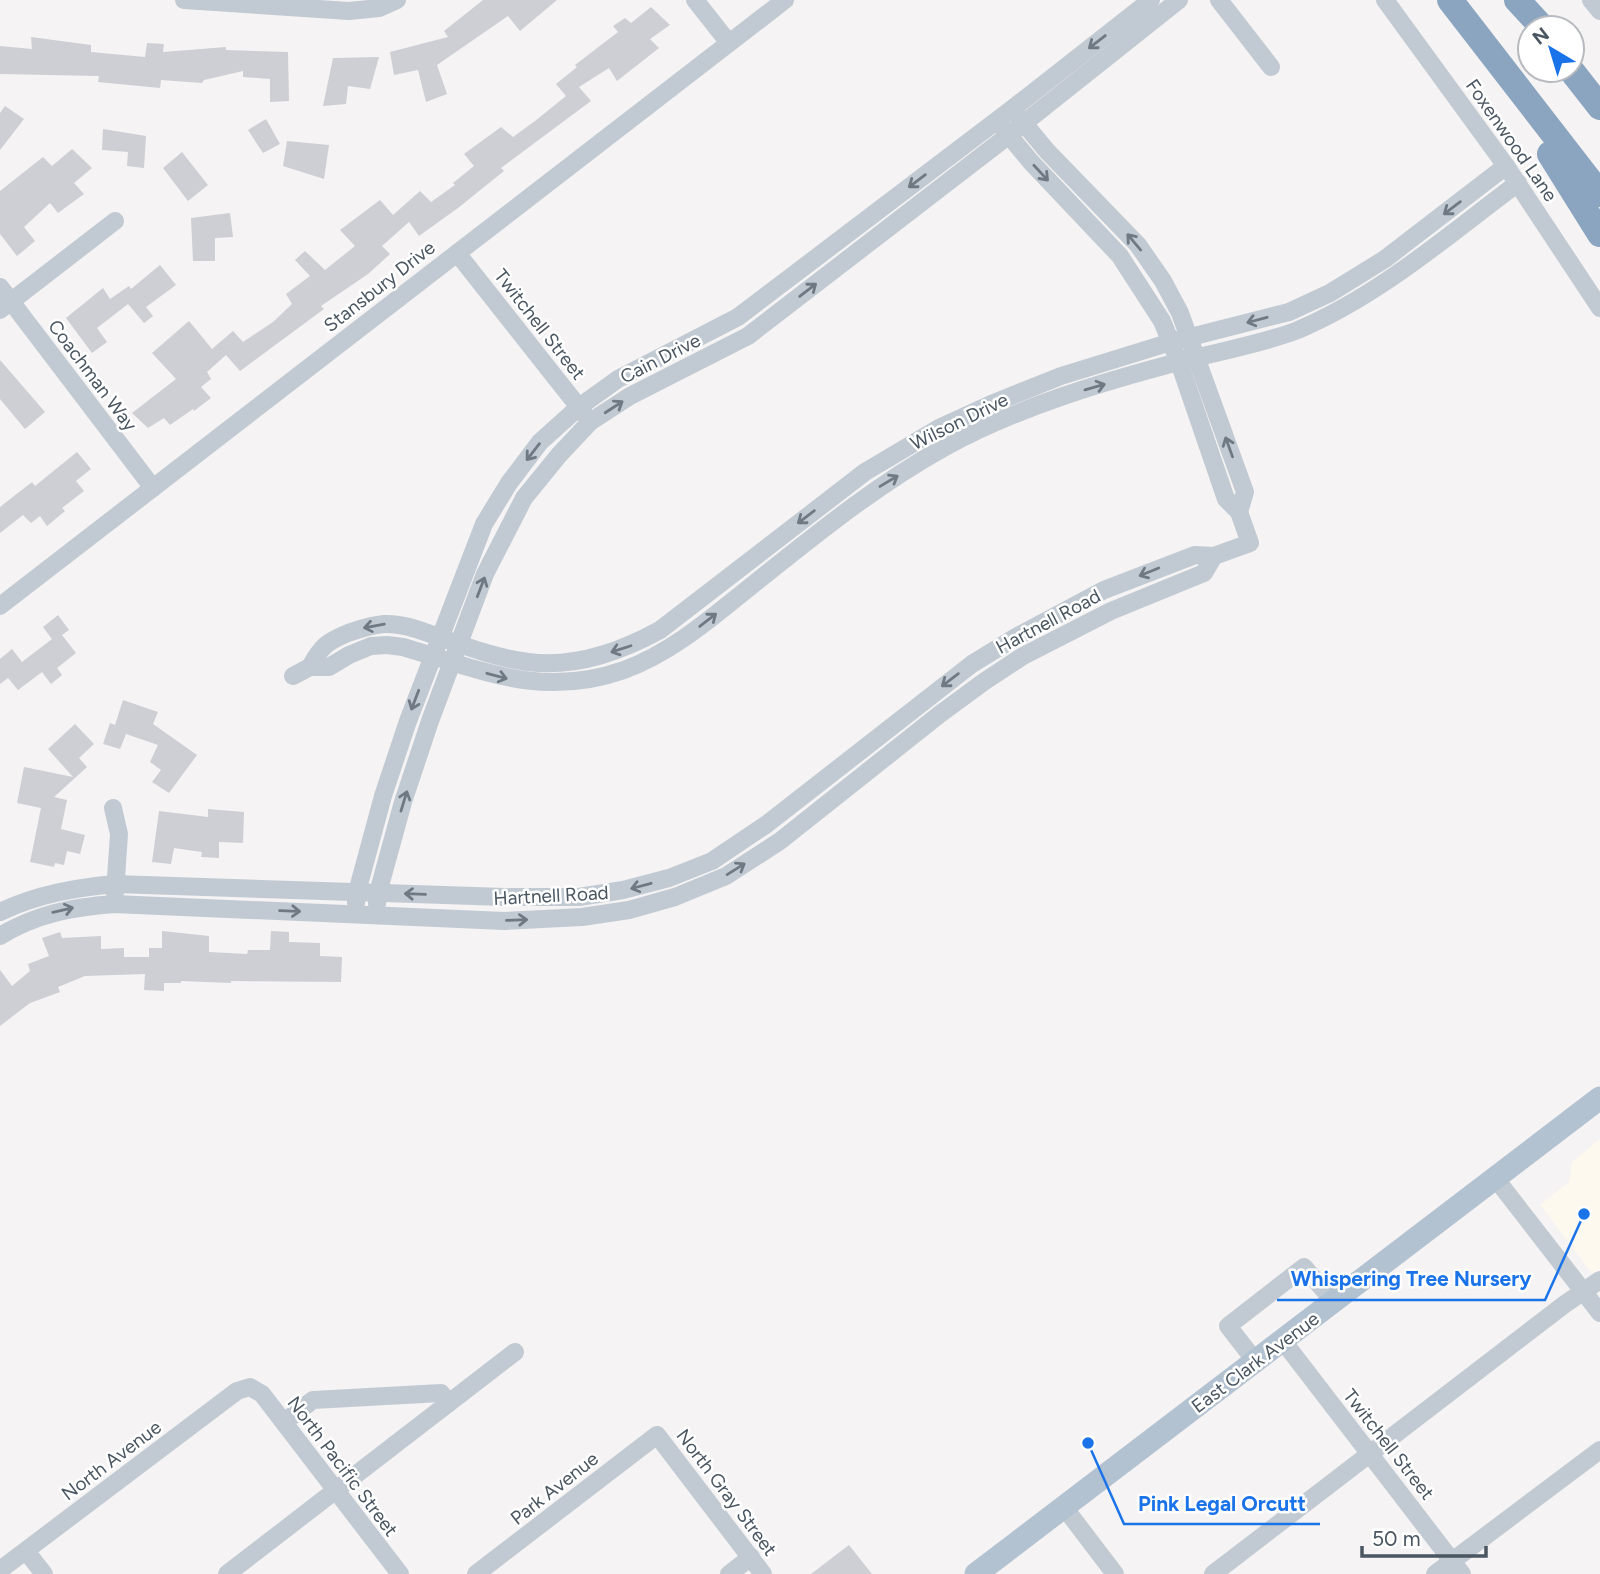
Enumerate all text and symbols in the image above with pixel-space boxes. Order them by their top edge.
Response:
north arrow [1516,14,1586,84]
text: N [1528,22,1554,50]
one-way arrow [1089,35,1107,50]
street label: Foxenwood Lane [1461,75,1562,206]
one-way arrow [1032,164,1049,181]
one-way arrow [908,173,927,188]
one-way arrow [1443,201,1462,215]
one-way arrow [1127,233,1143,251]
street label: Stansbury Drive [319,236,439,337]
street label: Twitchell Street [489,264,590,384]
one-way arrow [798,282,816,297]
one-way arrow [1246,314,1269,327]
street label: Coachman Way [43,315,142,436]
street label: Cain Drive [616,328,704,388]
one-way arrow [1083,379,1105,392]
street label: Wilson Drive [907,388,1012,455]
one-way arrow [603,400,623,414]
one-way arrow [1221,437,1234,459]
one-way arrow [526,442,541,461]
one-way arrow [878,474,898,488]
one-way arrow [797,510,815,525]
one-way arrow [1139,566,1161,579]
one-way arrow [475,576,488,598]
street label: Hartnell Road [992,584,1105,659]
one-way arrow [699,612,717,627]
one-way arrow [363,620,386,633]
one-way arrow [610,643,632,656]
one-way arrow [485,670,508,683]
one-way arrow [942,673,960,688]
one-way arrow [408,689,421,711]
one-way arrow [399,790,412,812]
one-way arrow [726,862,745,877]
one-way arrow [630,880,652,893]
street label: Hartnell Road [493,881,609,910]
one-way arrow [403,887,426,901]
one-way arrow [51,903,74,917]
one-way arrow [278,905,301,918]
one-way arrow [505,914,528,927]
callout: Whispering Tree Nursery [1277,1258,1545,1300]
text: Whispering Tree Nursery [1291,1266,1532,1291]
street label: East Clark Avenue [1187,1307,1324,1418]
street label: Twitchell Street [1338,1384,1439,1504]
street label: North Pacific Street [282,1392,403,1541]
street label: North Avenue [57,1415,166,1505]
street label: North Gray Street [671,1424,782,1560]
street label: Park Avenue [506,1447,603,1530]
callout: Pink Legal Orcutt [1124,1482,1320,1524]
text: Pink Legal Orcutt [1138,1491,1306,1516]
scale bar [1362,1514,1486,1558]
text: 50 m [1372,1526,1421,1551]

